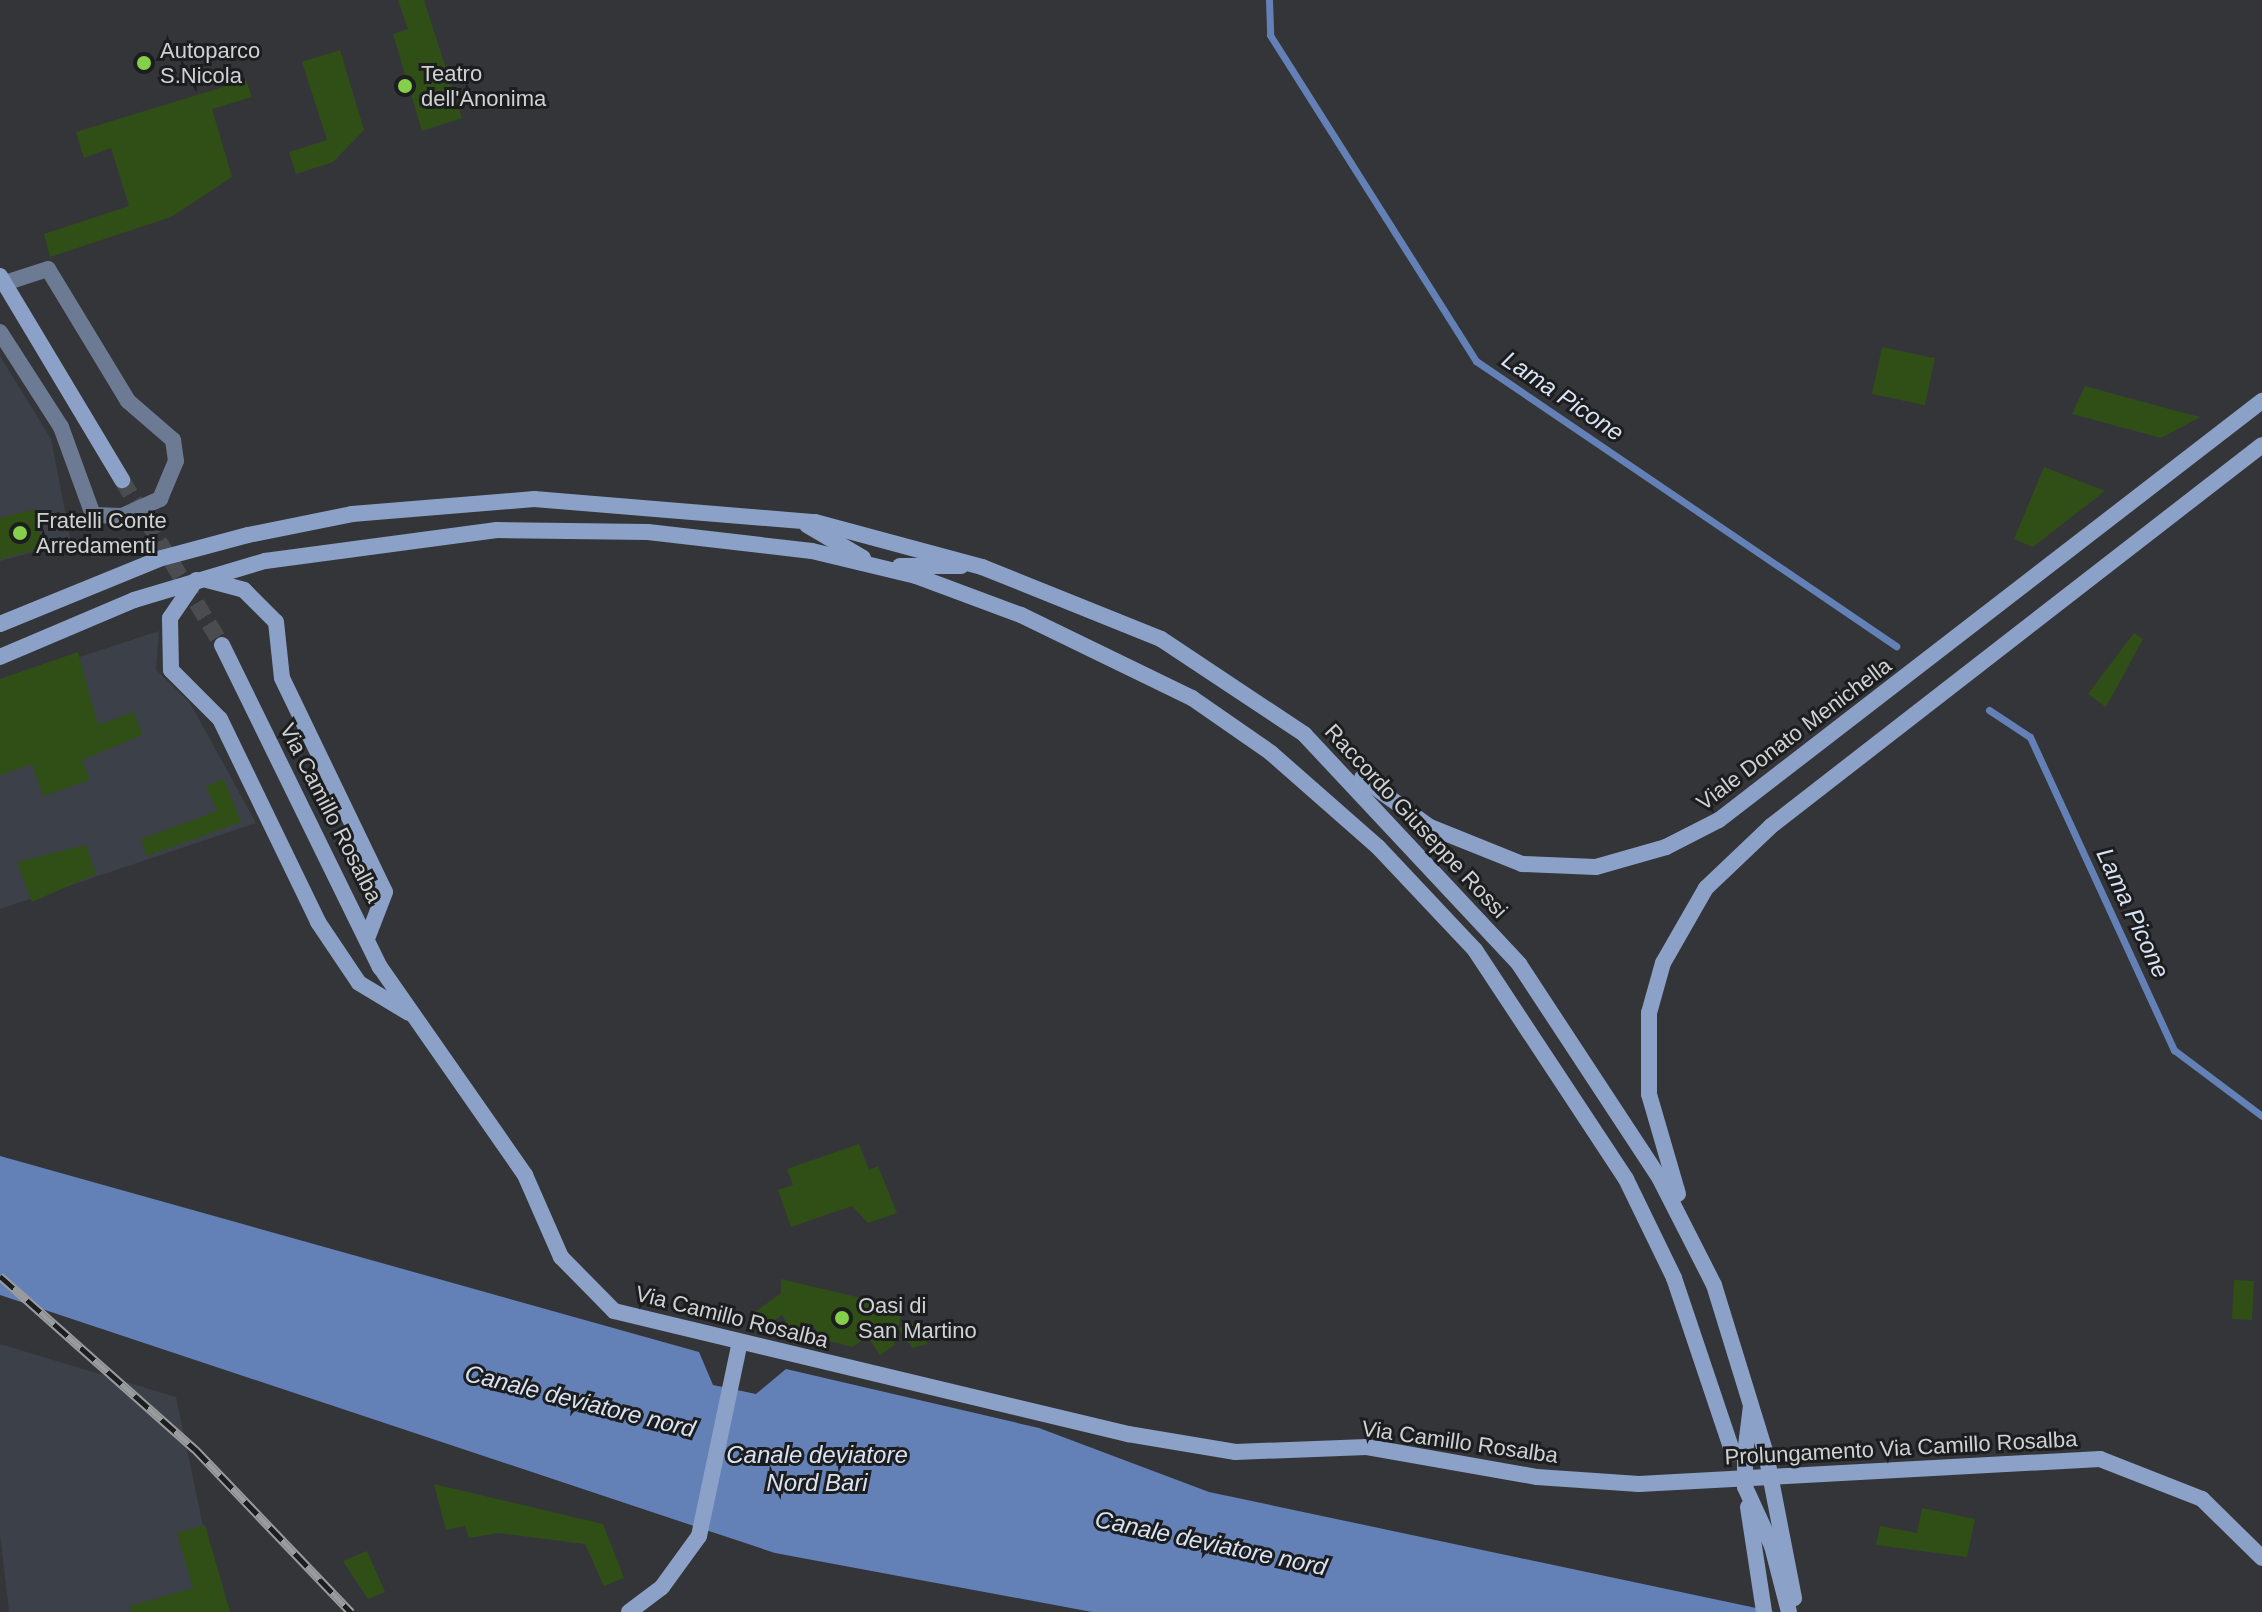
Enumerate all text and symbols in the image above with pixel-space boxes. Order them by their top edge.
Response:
place label: Autoparco S.Nicola [160,37,260,88]
marker: Autoparco S.Nicola [135,54,153,72]
place label: Teatro dell'Anonima [421,60,546,112]
marker: Teatro dell'Anonima [396,77,414,95]
water label: Lama Picone [1497,345,1629,447]
place label: Fratelli Conte Arredamenti [36,507,167,558]
marker: Fratelli Conte Arredamenti [11,524,29,542]
street label: Viale Donato Menichella [1691,652,1897,816]
street label: Via Camillo Rosalba [274,719,388,907]
street label: Raccordo Giuseppe Rossi [1319,719,1513,923]
water label: Lama Picone [2090,843,2176,983]
street label: Via Camillo Rosalba [633,1280,831,1354]
place label: Oasi di San Martino [858,1292,977,1344]
marker: Oasi di San Martino [833,1309,851,1327]
water label: Canale deviatore nord [462,1358,698,1444]
street label: Via Camillo Rosalba [1360,1415,1560,1469]
street label: Prolungamento Via Camillo Rosalba [1724,1426,2078,1470]
water label: Canale deviatore Nord Bari [726,1441,908,1497]
water label: Canale deviatore nord [1093,1504,1329,1582]

